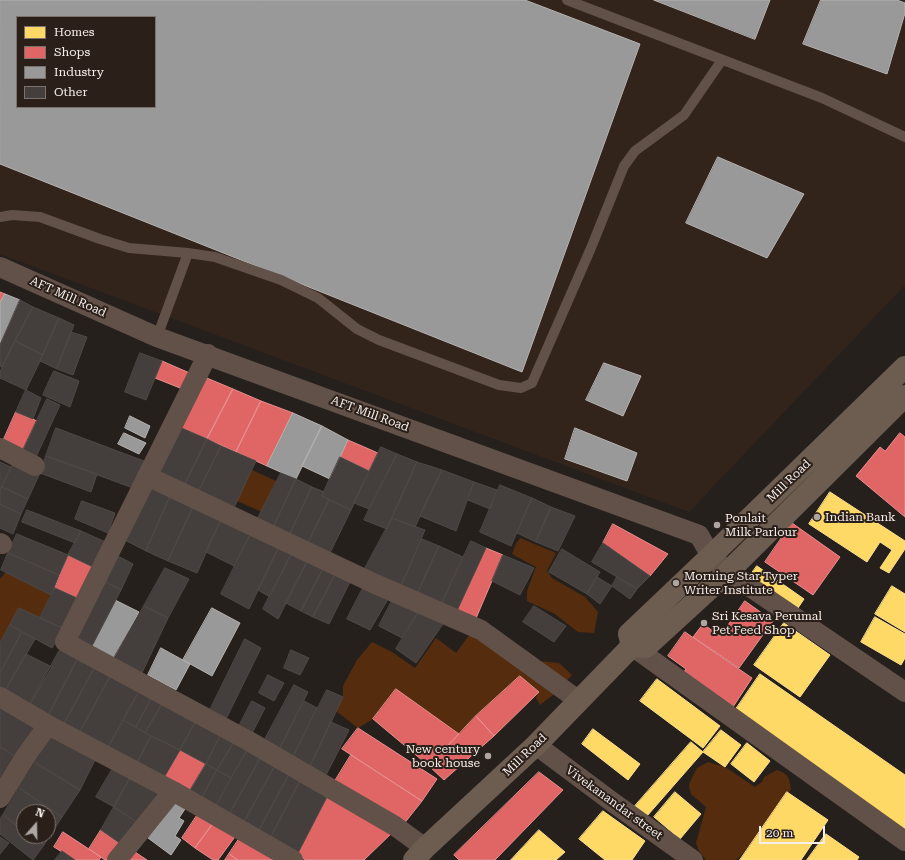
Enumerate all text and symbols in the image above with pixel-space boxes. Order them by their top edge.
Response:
legend [16,16,156,108]
text: Homes [54,25,94,39]
text: Shops [54,45,90,59]
text: Industry [54,65,104,79]
text: Other [54,85,87,99]
street label: AFT Mill Road [28,274,108,320]
street label: AFT Mill Road [329,393,411,435]
street label: Mill Road [764,457,814,505]
place label: Indian Bank [825,510,896,524]
place label: Ponlait Milk Parlour [725,511,797,539]
marker: Indian Bank [812,512,822,522]
marker: Ponlait Milk Parlour [712,520,722,530]
place label: Morning Star Typer Writer Institute [684,569,798,597]
marker: Morning Star Typer Writer Institute [671,578,681,588]
place label: Sri Kesava Perumal Pet Feed Shop [712,609,822,637]
marker: Sri Kesava Perumal Pet Feed Shop [699,618,709,628]
street label: Mill Road [500,731,550,779]
place label: New century book house [406,742,480,770]
marker: New century book house [483,751,493,761]
street label: Vivekanandar street [563,763,665,843]
north arrow [16,804,56,844]
text: N [34,806,46,821]
scale bar [761,818,827,844]
text: 20 m [766,826,793,840]

